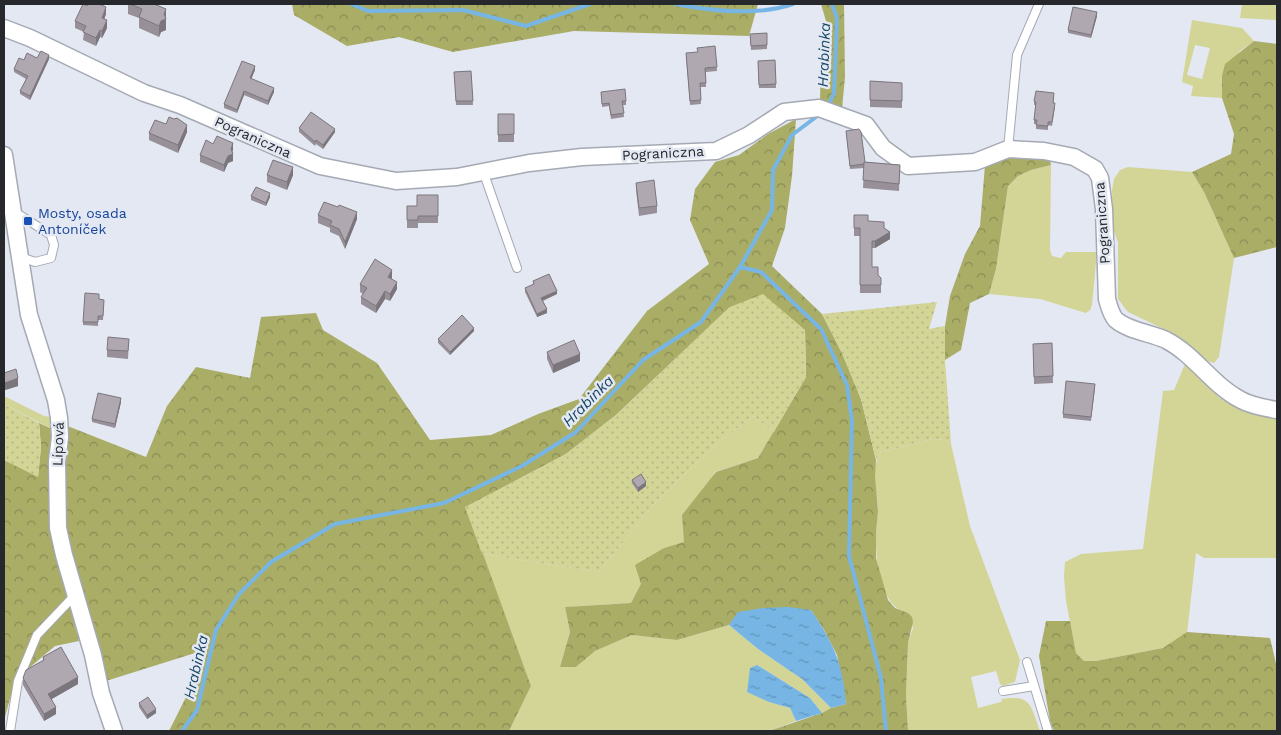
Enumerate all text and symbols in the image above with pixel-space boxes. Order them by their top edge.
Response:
water label: Hrabinka [814,22,834,88]
street label: Pograniczna [212,113,294,161]
street label: Pograniczna [622,143,704,163]
street label: Pograniczna [1091,181,1113,264]
place label: Mosty, osada Antoníček [38,205,127,237]
marker: Mosty, osada Antoníček [22,215,34,227]
water label: Hrabinka [559,372,617,430]
street label: Lípová [49,422,67,466]
water label: Hrabinka [180,633,212,701]

